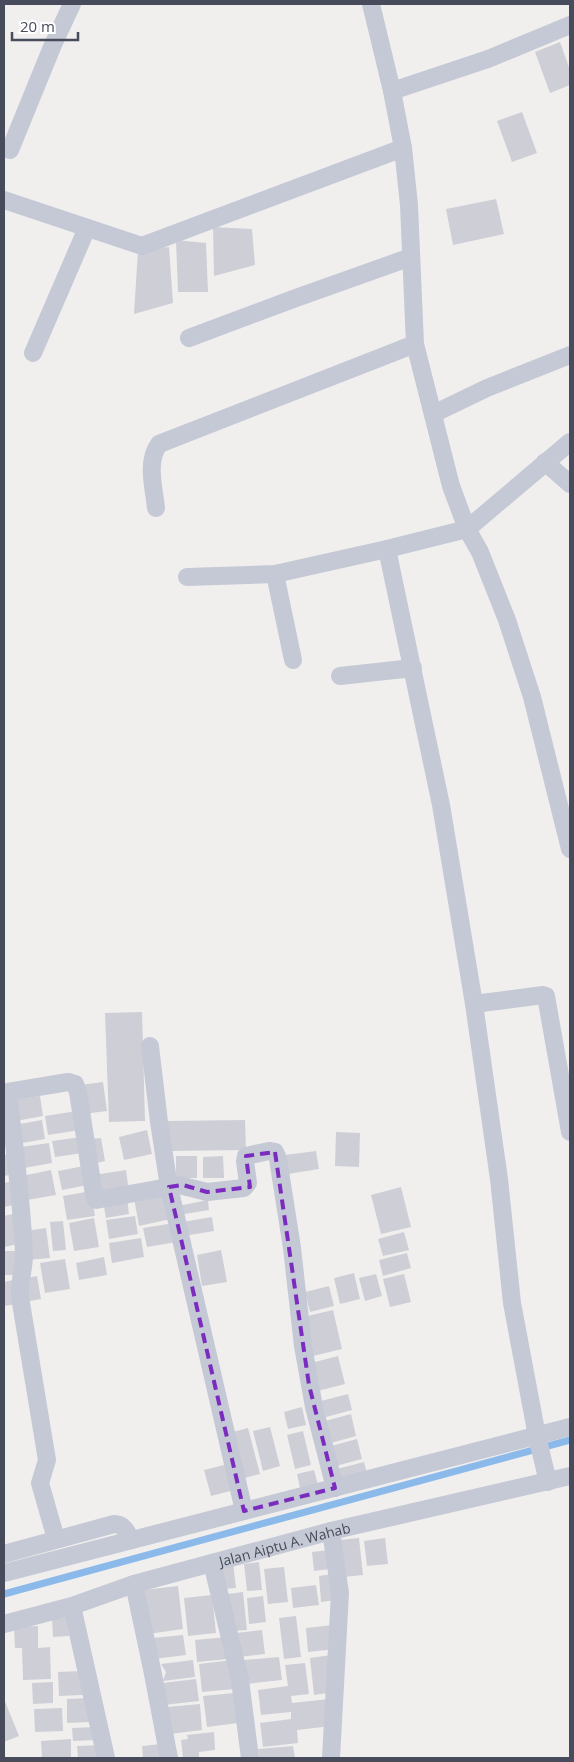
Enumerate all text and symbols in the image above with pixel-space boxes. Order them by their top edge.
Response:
scale bar [12,10,79,42]
text: 20 m [20,16,55,36]
street label: Jalan Aiptu A. Wahab [215,1517,352,1571]

